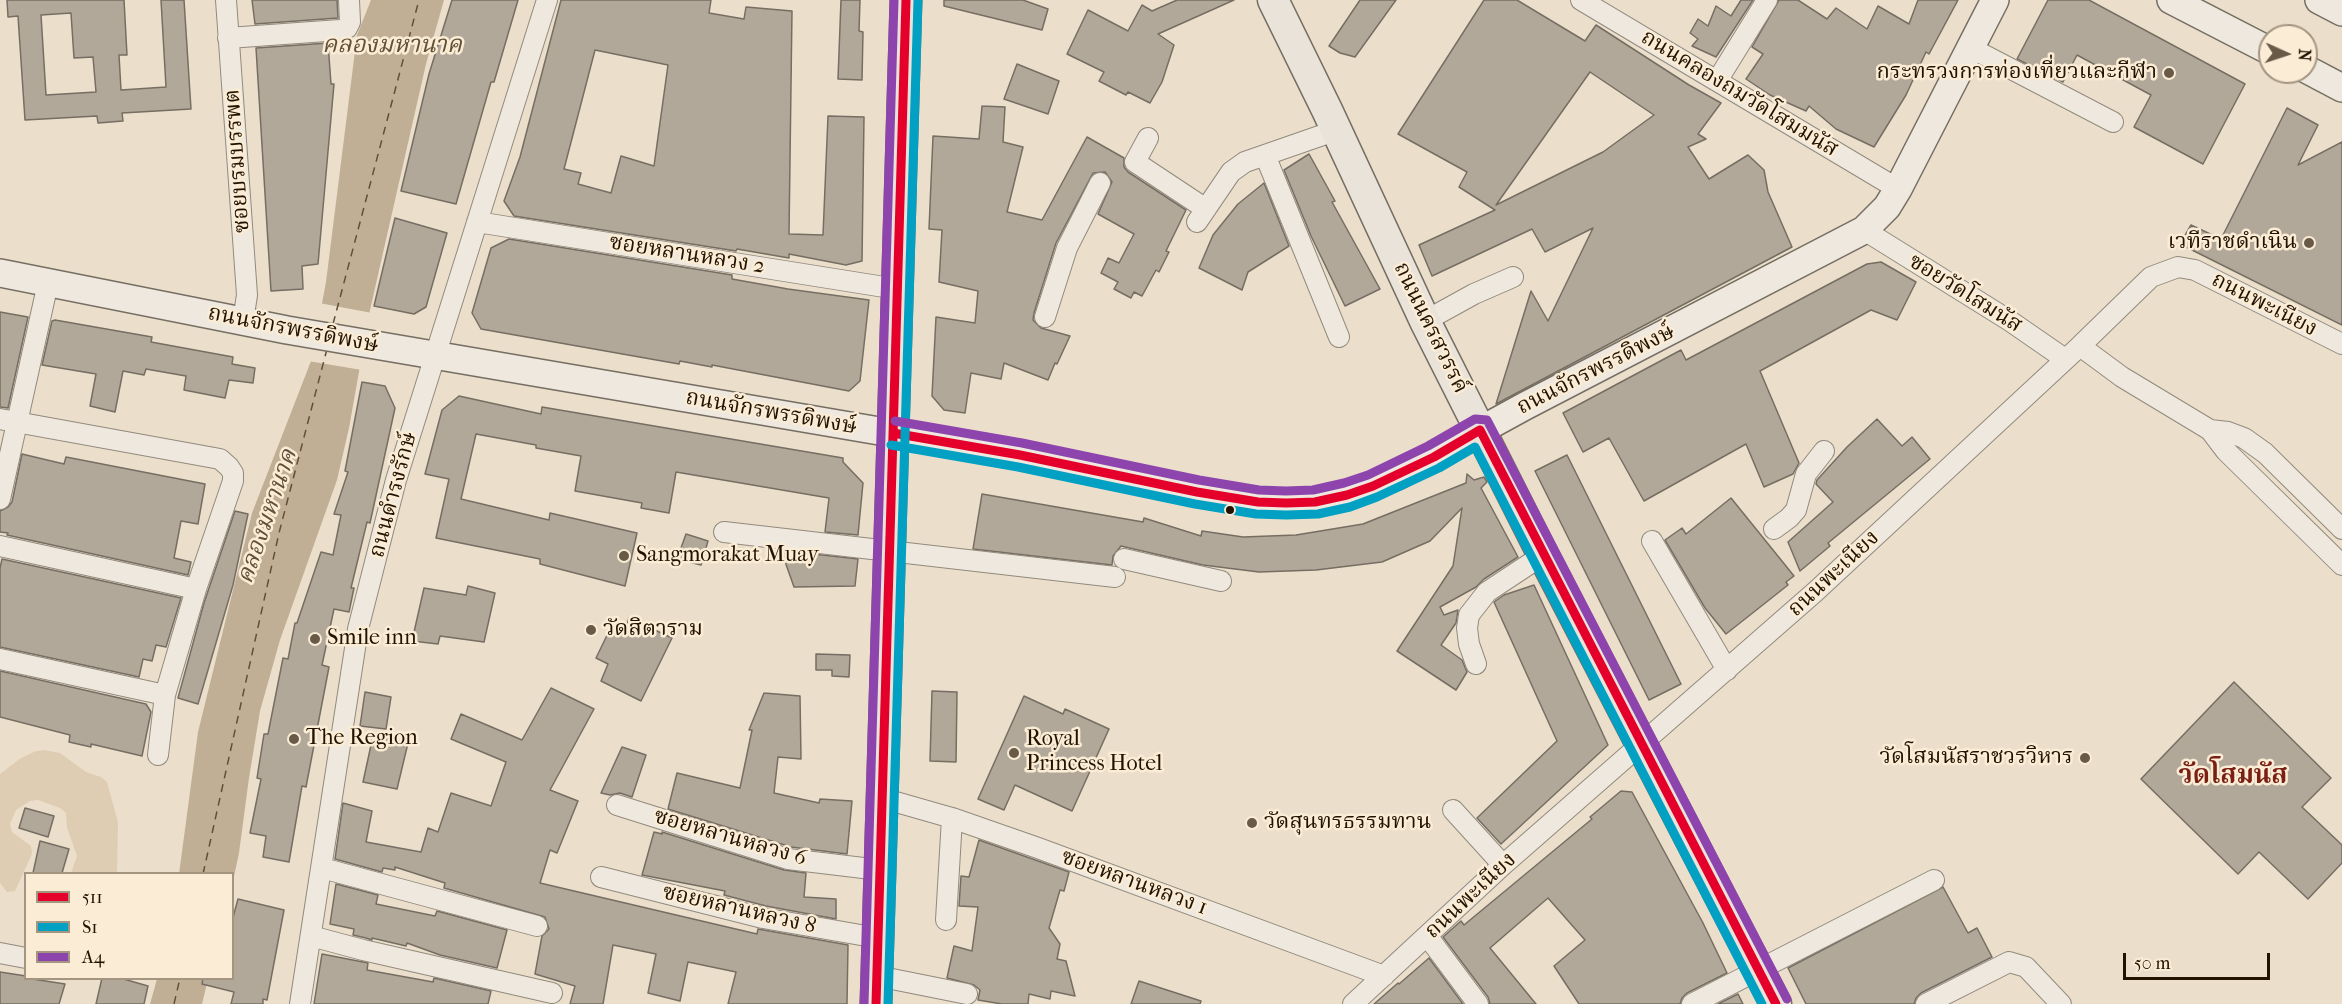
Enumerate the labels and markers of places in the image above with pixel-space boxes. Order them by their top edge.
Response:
place label: กระทรวงการท่องเที่ยวและกีฬา [1877,60,2157,86]
marker: กระทรวงการท่องเที่ยวและกีฬา [2162,66,2176,80]
place label: เวทีราชดำเนิน [2168,230,2297,256]
marker: เวทีราชดำเนิน [2302,236,2316,250]
unlabelled marker [1224,504,1236,516]
place label: Sangmorakat Muay [636,543,819,569]
marker: Sangmorakat Muay [617,549,631,563]
place label: วัดสิตาราม [603,617,703,643]
marker: วัดสิตาราม [584,623,598,637]
place label: Smile inn [327,626,417,652]
marker: Smile inn [308,632,322,646]
place label: The Region [306,726,418,752]
place label: Royal Princess Hotel [1026,727,1162,778]
marker: The Region [287,732,301,746]
place label: วัดโสมนัสราชวรวิหาร [1880,745,2073,771]
marker: Royal Princess Hotel [1007,746,1021,760]
marker: วัดโสมนัสราชวรวิหาร [2078,751,2092,765]
place label: วัดสุนทรธรรมทาน [1264,810,1431,836]
marker: วัดสุนทรธรรมทาน [1245,816,1259,830]

